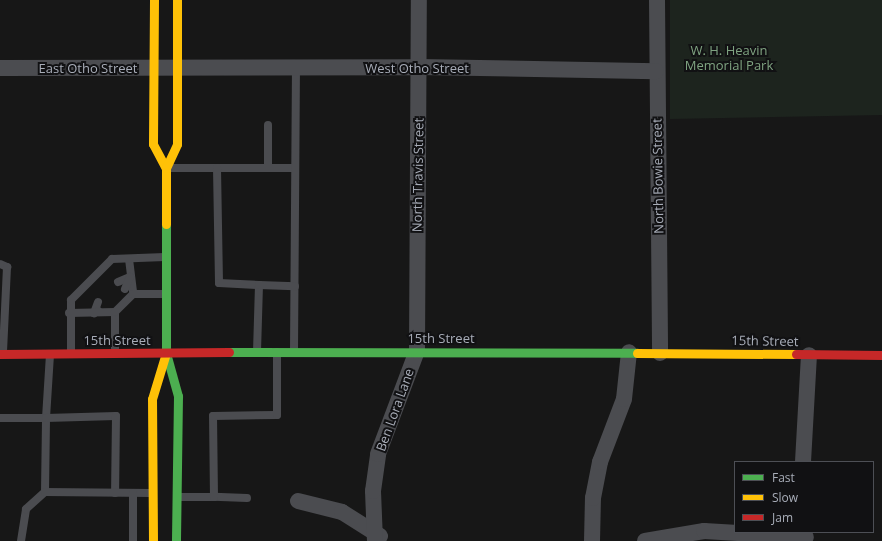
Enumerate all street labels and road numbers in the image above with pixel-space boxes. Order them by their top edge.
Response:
street label: East Otho Street [39,60,137,76]
street label: West Otho Street [365,60,469,76]
street label: North Travis Street [409,118,427,232]
street label: North Bowie Street [649,118,667,234]
street label: 15th Street [407,330,475,346]
street label: 15th Street [83,332,151,348]
street label: 15th Street [731,333,799,349]
street label: Ben Lora Lane [373,367,417,453]

